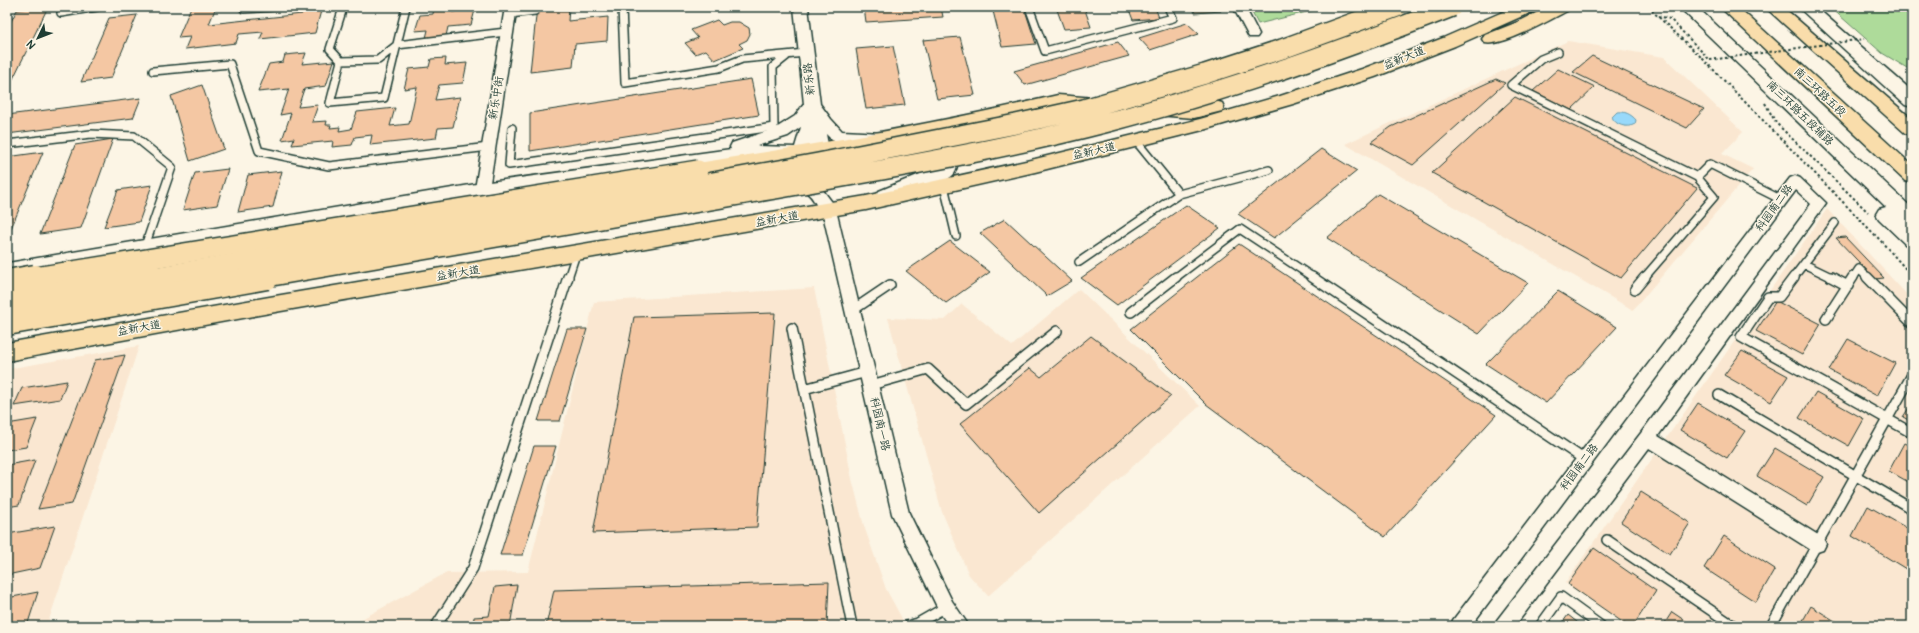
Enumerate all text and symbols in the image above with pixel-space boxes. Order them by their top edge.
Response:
north arrow [18,18,58,58]
text: N [23,37,38,52]
street label: 益新大道 [1381,44,1427,72]
street label: 新乐路 [801,62,817,96]
street label: 南三环路五段 [1791,65,1849,119]
street label: 新乐中街 [486,74,506,121]
street label: 南三环路五段辅路 [1764,78,1836,148]
street label: 益新大道 [1071,140,1117,162]
street label: 科园南二路 [1753,182,1795,234]
street label: 益新大道 [754,209,800,229]
street label: 益新大道 [435,263,481,283]
street label: 益新大道 [116,318,162,338]
street label: 科园南一路 [867,396,893,452]
street label: 科园南二路 [1557,441,1601,493]

